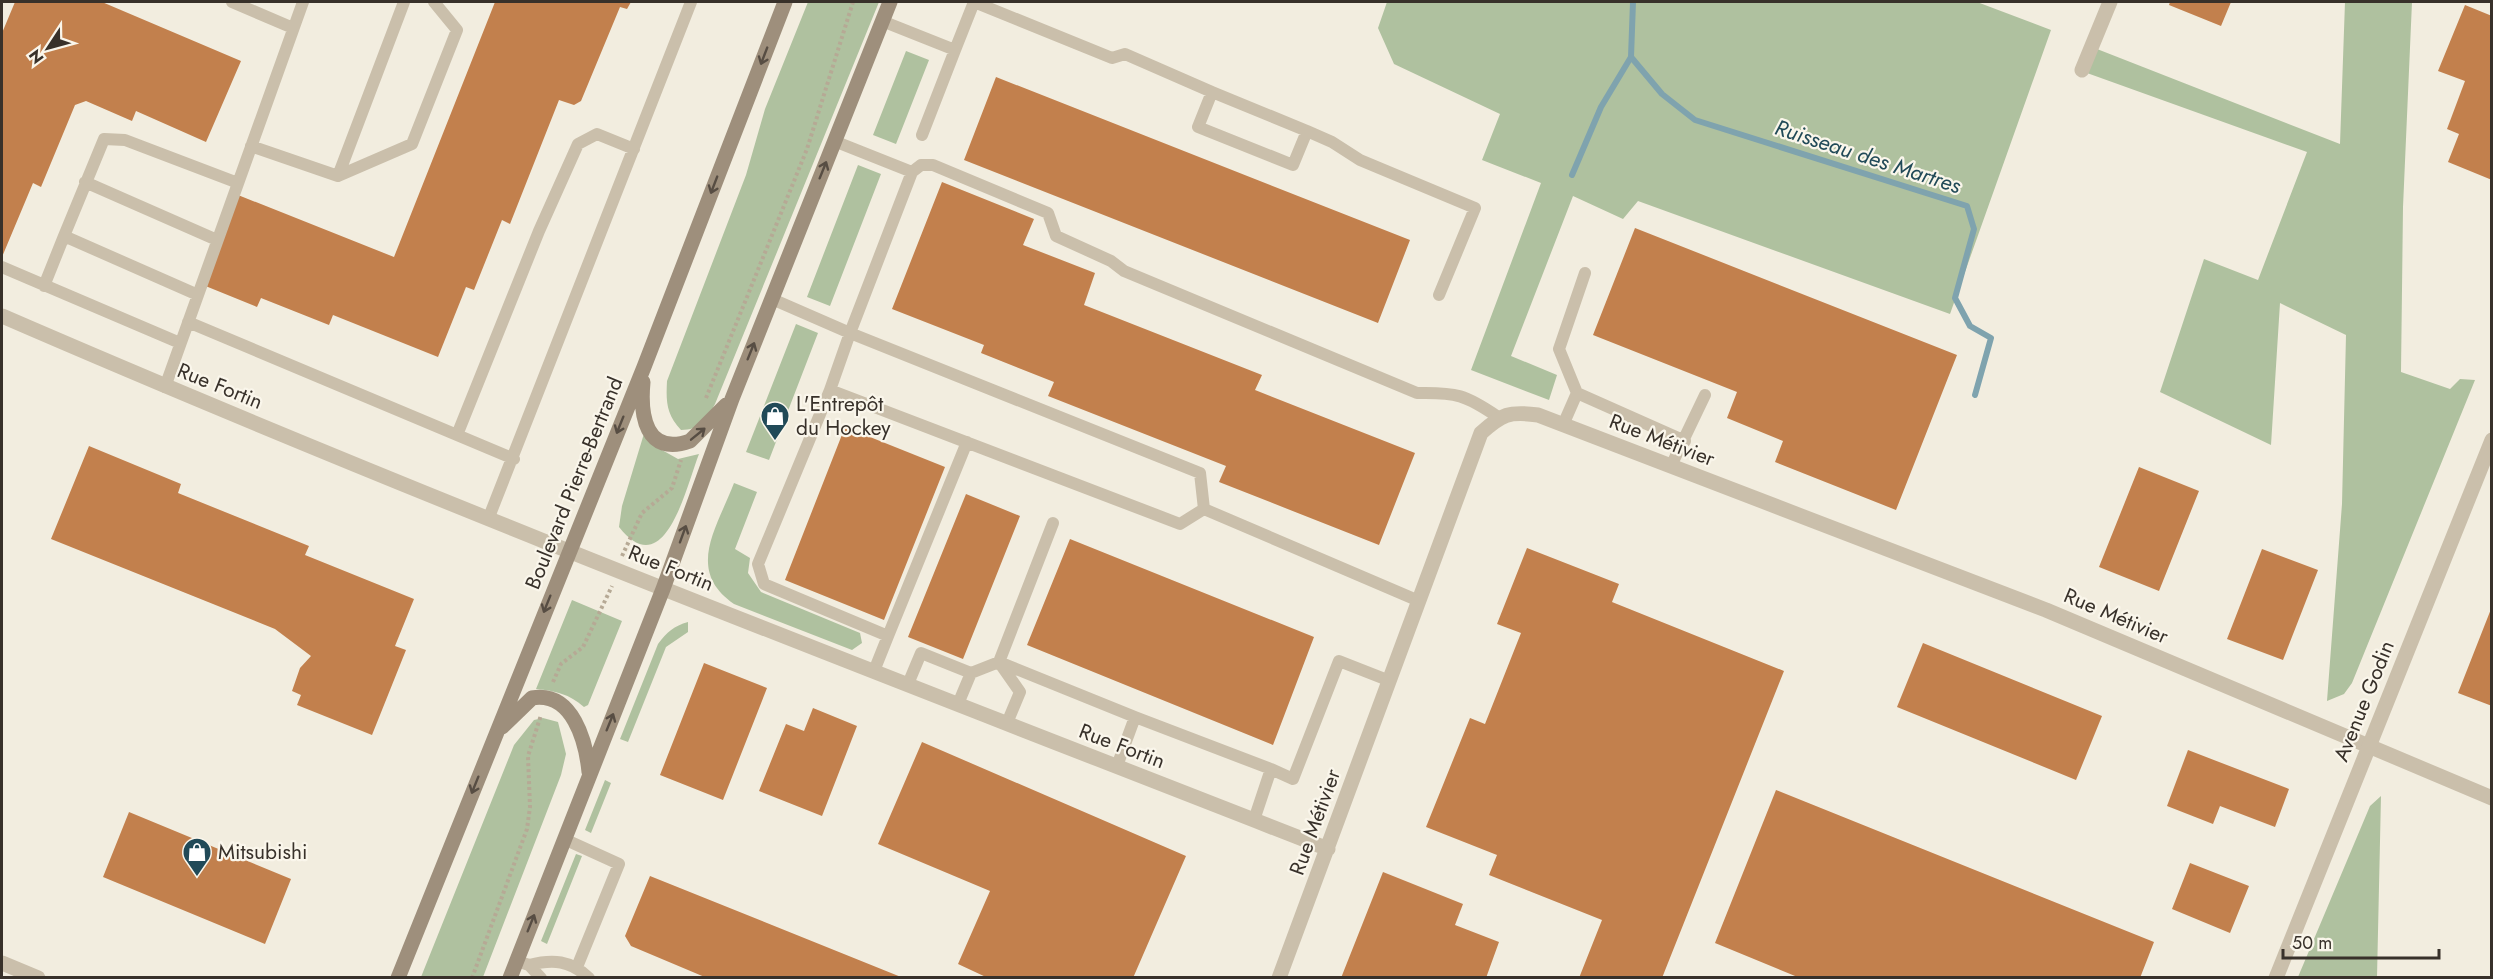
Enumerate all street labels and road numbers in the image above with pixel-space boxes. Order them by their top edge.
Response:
street label: Rue Fortin [173,355,267,417]
street label: Boulevard Pierre-Bertrand [518,372,630,594]
street label: Rue Métivier [1605,406,1720,474]
street label: Rue Fortin [624,537,718,599]
street label: Rue Métivier [2059,581,2174,652]
street label: Avenue Godin [2326,636,2402,766]
street label: Rue Fortin [1075,716,1169,776]
street label: Rue Métivier [1282,764,1348,879]

